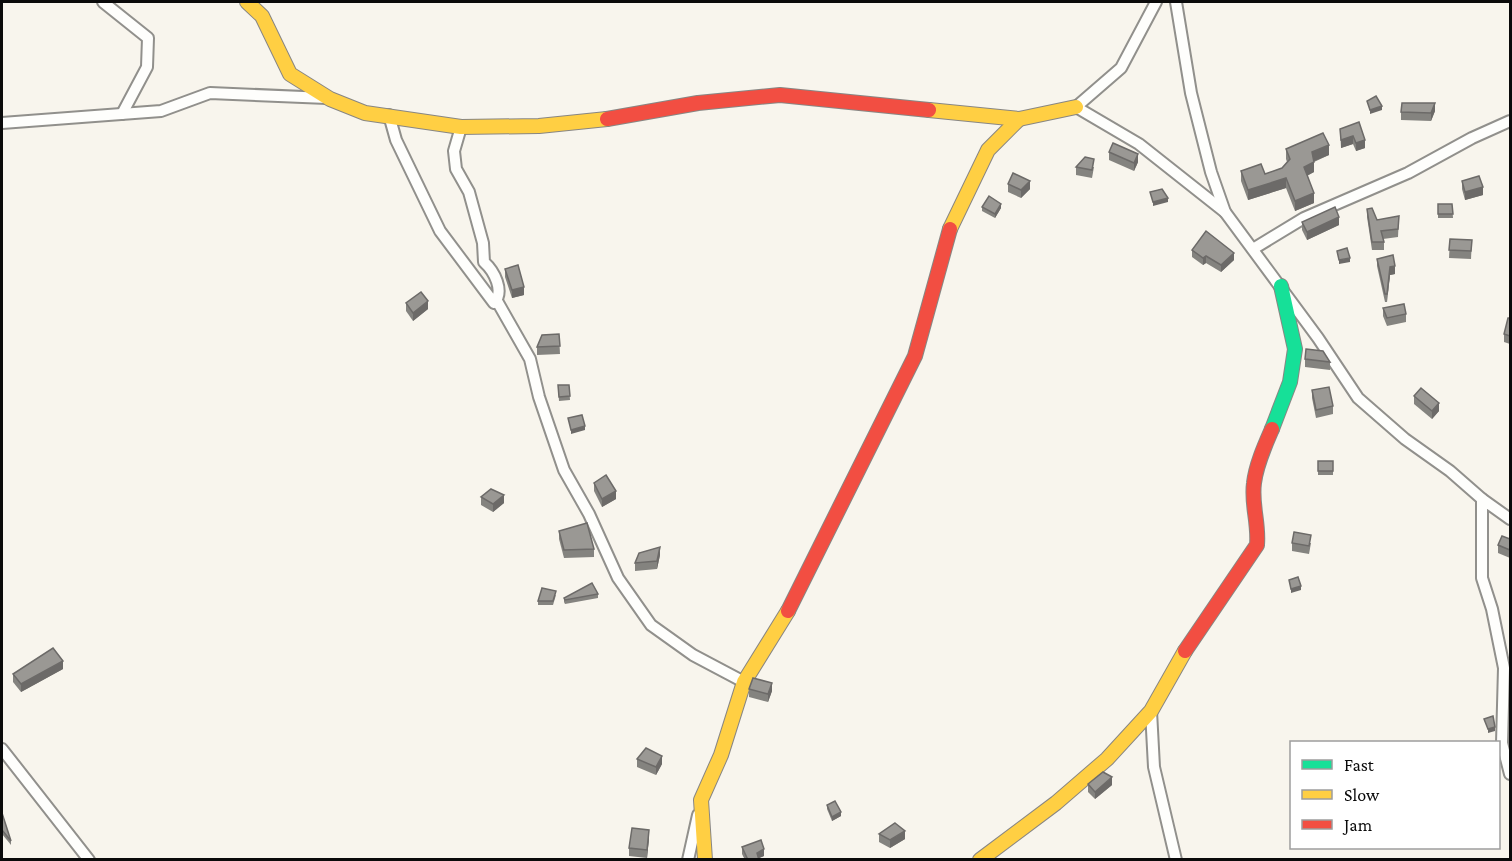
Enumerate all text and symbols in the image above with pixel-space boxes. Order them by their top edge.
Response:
legend [1290,741,1500,849]
text: Fast [1344,755,1375,775]
text: Slow [1344,785,1380,805]
text: Jam [1342,815,1373,835]

